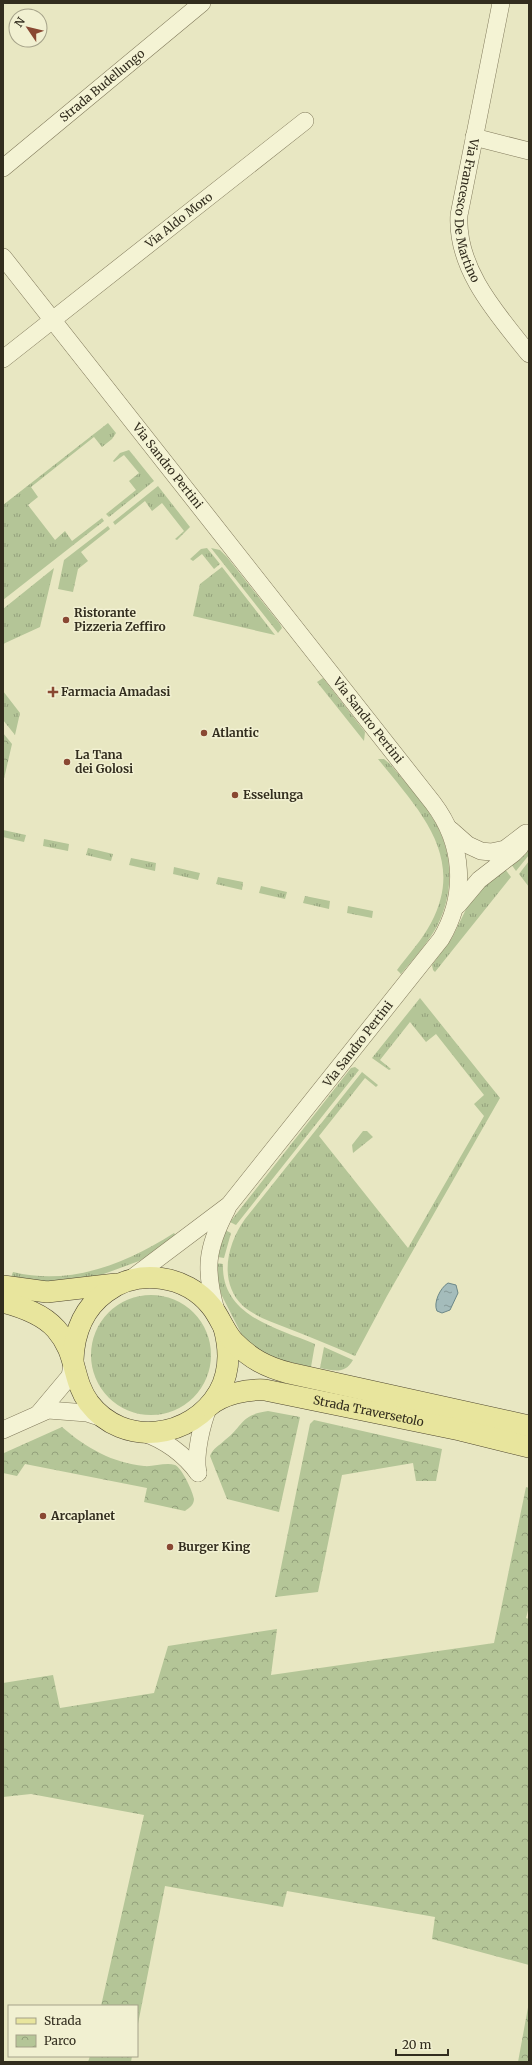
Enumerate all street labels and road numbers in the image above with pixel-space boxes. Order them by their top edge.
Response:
street label: Strada Budellungo [56,46,148,125]
street label: Via Francesco De Martino [452,136,483,285]
street label: Via Aldo Moro [141,189,215,252]
street label: Via Sandro Pertini [129,419,206,512]
street label: Via Sandro Pertini [330,674,407,766]
street label: Via Sandro Pertini [319,998,396,1090]
street label: Strada Traversetolo [312,1392,425,1429]

